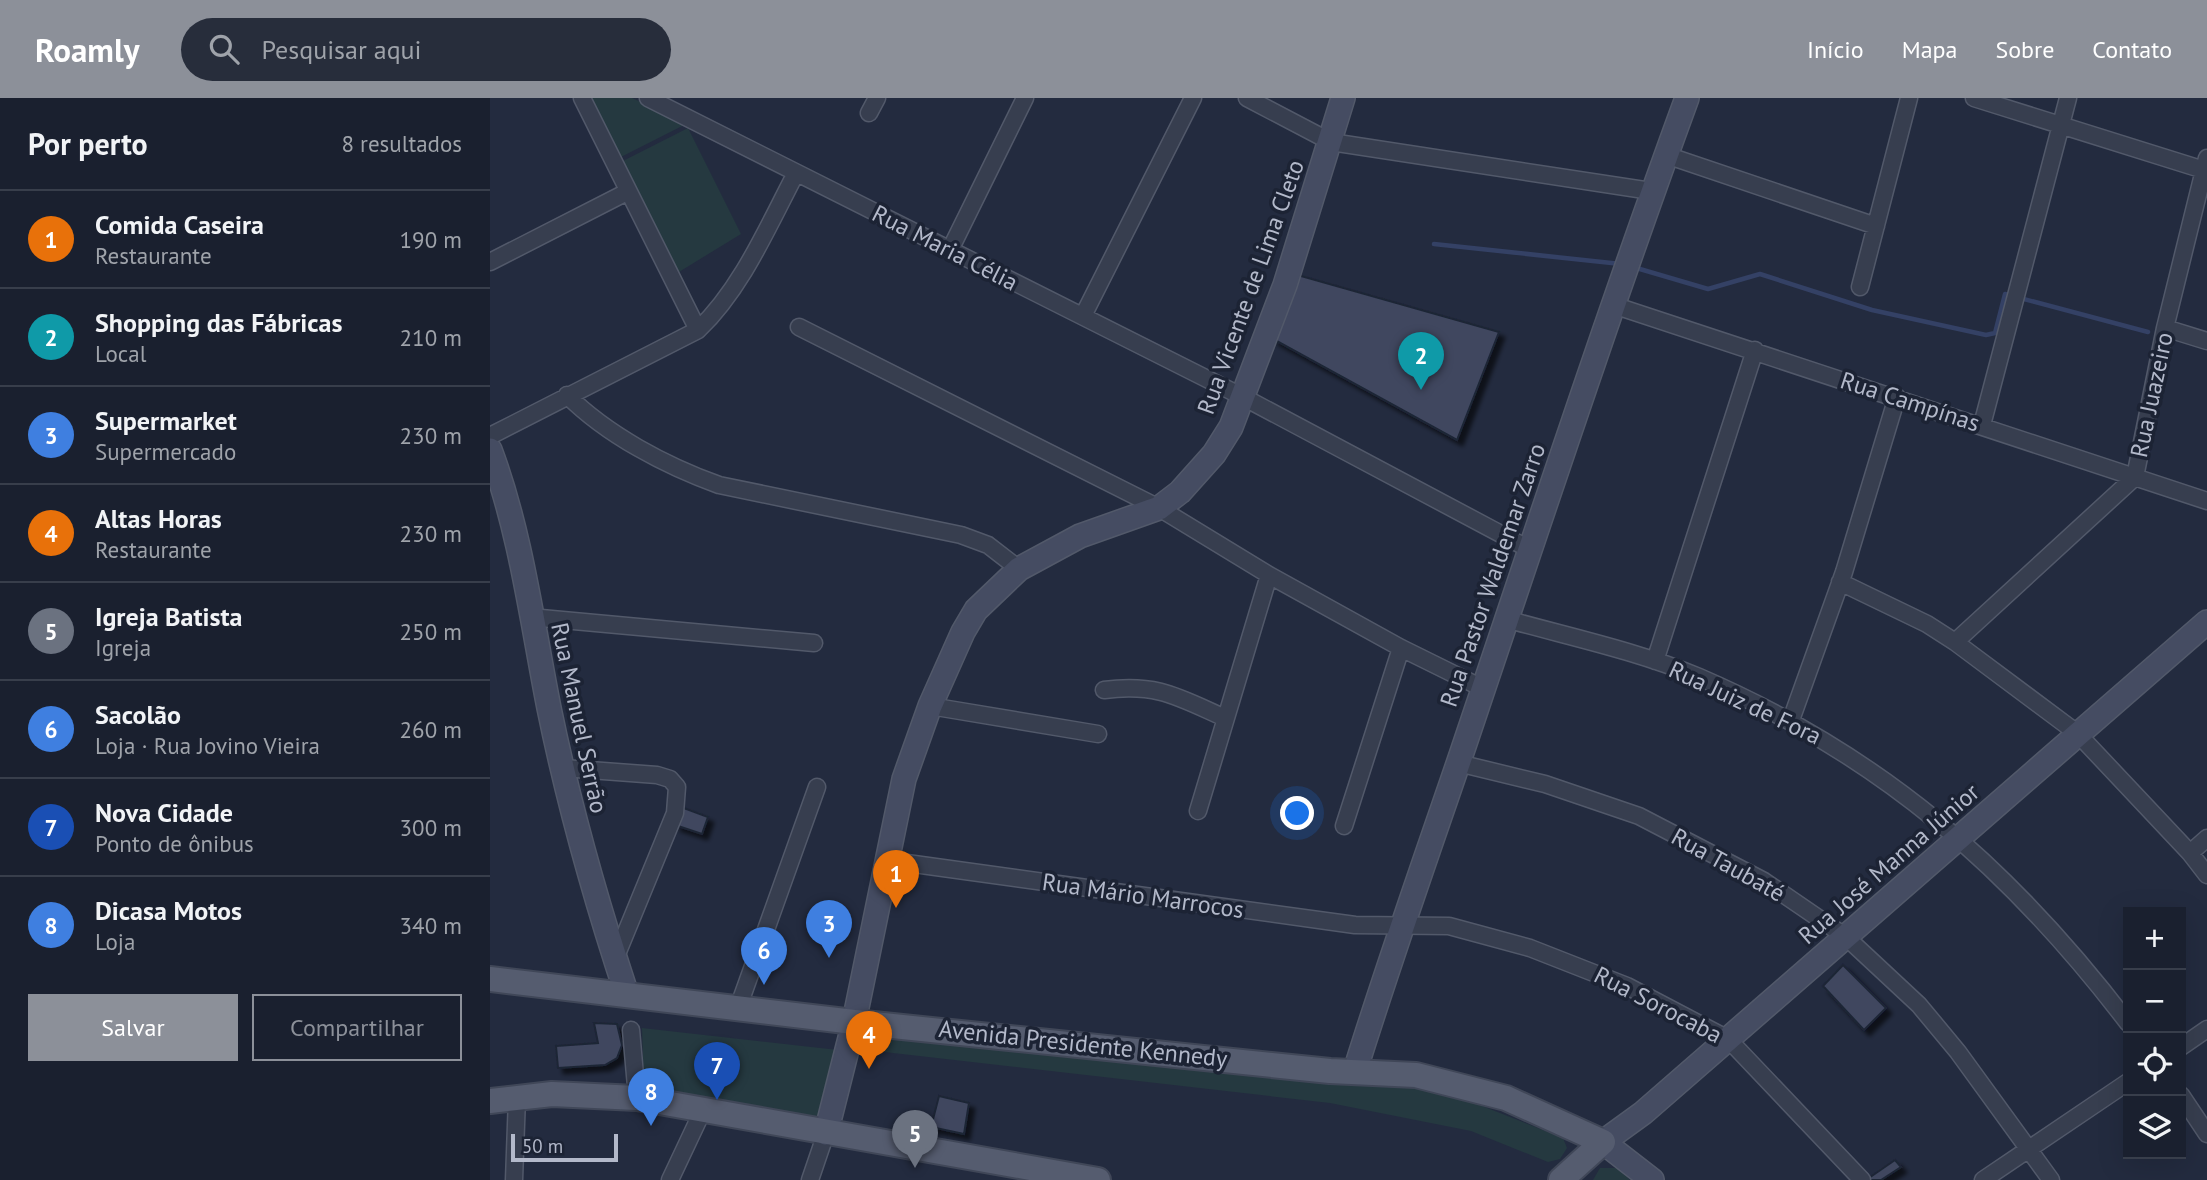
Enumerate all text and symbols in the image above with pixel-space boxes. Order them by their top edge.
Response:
search box [181,18,671,81]
text: Roamly [35,28,139,71]
icon: search [205,30,243,68]
text: Pesquisar aqui [261,33,422,66]
text: Início [1807,34,1864,65]
text: Mapa [1902,34,1957,65]
text: Sobre [1995,34,2054,65]
text: Contato [2092,34,2172,65]
text: Por perto [28,124,148,163]
text: 8 resultados [341,129,462,158]
street label: Rua Vicente de Lima Cleto [1190,155,1311,418]
street label: Rua Maria Célia [867,198,1023,298]
text: Comida Caseira [95,208,264,241]
text: 1 [44,225,58,254]
text: 190 m [400,225,462,254]
text: Restaurante [95,241,212,270]
text: Shopping das Fábricas [95,306,342,339]
text: 2 [44,323,58,352]
text: 210 m [400,323,462,352]
street label: Rua Juazeiro [2123,330,2180,460]
pin: 2 [1398,332,1444,390]
text: Local [95,339,146,368]
street label: Rua Campínas [1837,364,1984,439]
text: Supermarket [95,404,237,437]
text: 3 [44,421,58,450]
text: 230 m [400,421,462,450]
text: Supermercado [95,437,236,466]
street label: Rua Pastor Waldemar Zarro [1433,439,1552,711]
text: Altas Horas [95,502,222,535]
text: 4 [44,519,58,548]
text: 230 m [400,519,462,548]
text: Restaurante [95,535,212,564]
text: Igreja Batista [95,600,242,633]
text: 5 [44,617,58,646]
text: 250 m [400,617,462,646]
street label: Rua Manuel Serrão [544,620,615,816]
text: Igreja [95,633,151,662]
street label: Rua Juiz de Fora [1664,654,1826,751]
text: Sacolão [95,698,181,731]
text: 6 [44,715,58,744]
text: 260 m [400,715,462,744]
text: Loja · Rua Jovino Vieira [95,731,320,760]
street label: Rua José Manna Júnior [1792,777,1986,951]
text: Nova Cidade [95,796,233,829]
your location [1280,796,1314,830]
text: 7 [44,813,58,842]
text: 300 m [400,813,462,842]
street label: Rua Taubaté [1666,821,1790,908]
text: Ponto de ônibus [95,829,254,858]
pin: 1 [873,850,919,908]
street label: Rua Mário Marrocos [1040,866,1246,925]
text: Dicasa Motos [95,894,242,927]
pin: 3 [806,900,852,958]
map controls [2123,907,2186,1159]
button: + [2123,907,2186,970]
text: 8 [44,911,58,940]
text: 340 m [400,911,462,940]
text: Loja [95,927,135,956]
pin: 6 [741,927,787,985]
street label: Rua Sorocaba [1589,959,1727,1050]
button: − [2123,970,2186,1033]
button: Salvar [28,994,238,1061]
button: Compartilhar [252,994,462,1061]
pin: 4 [846,1011,892,1069]
street label: Avenida Presidente Kennedy [937,1013,1229,1074]
button: locate [2123,1033,2186,1096]
pin: 7 [694,1042,740,1100]
pin: 8 [628,1068,674,1126]
button: layers [2123,1096,2186,1159]
pin: 5 [892,1110,938,1168]
scale bar [511,1131,618,1163]
text: 50 m [522,1134,563,1158]

